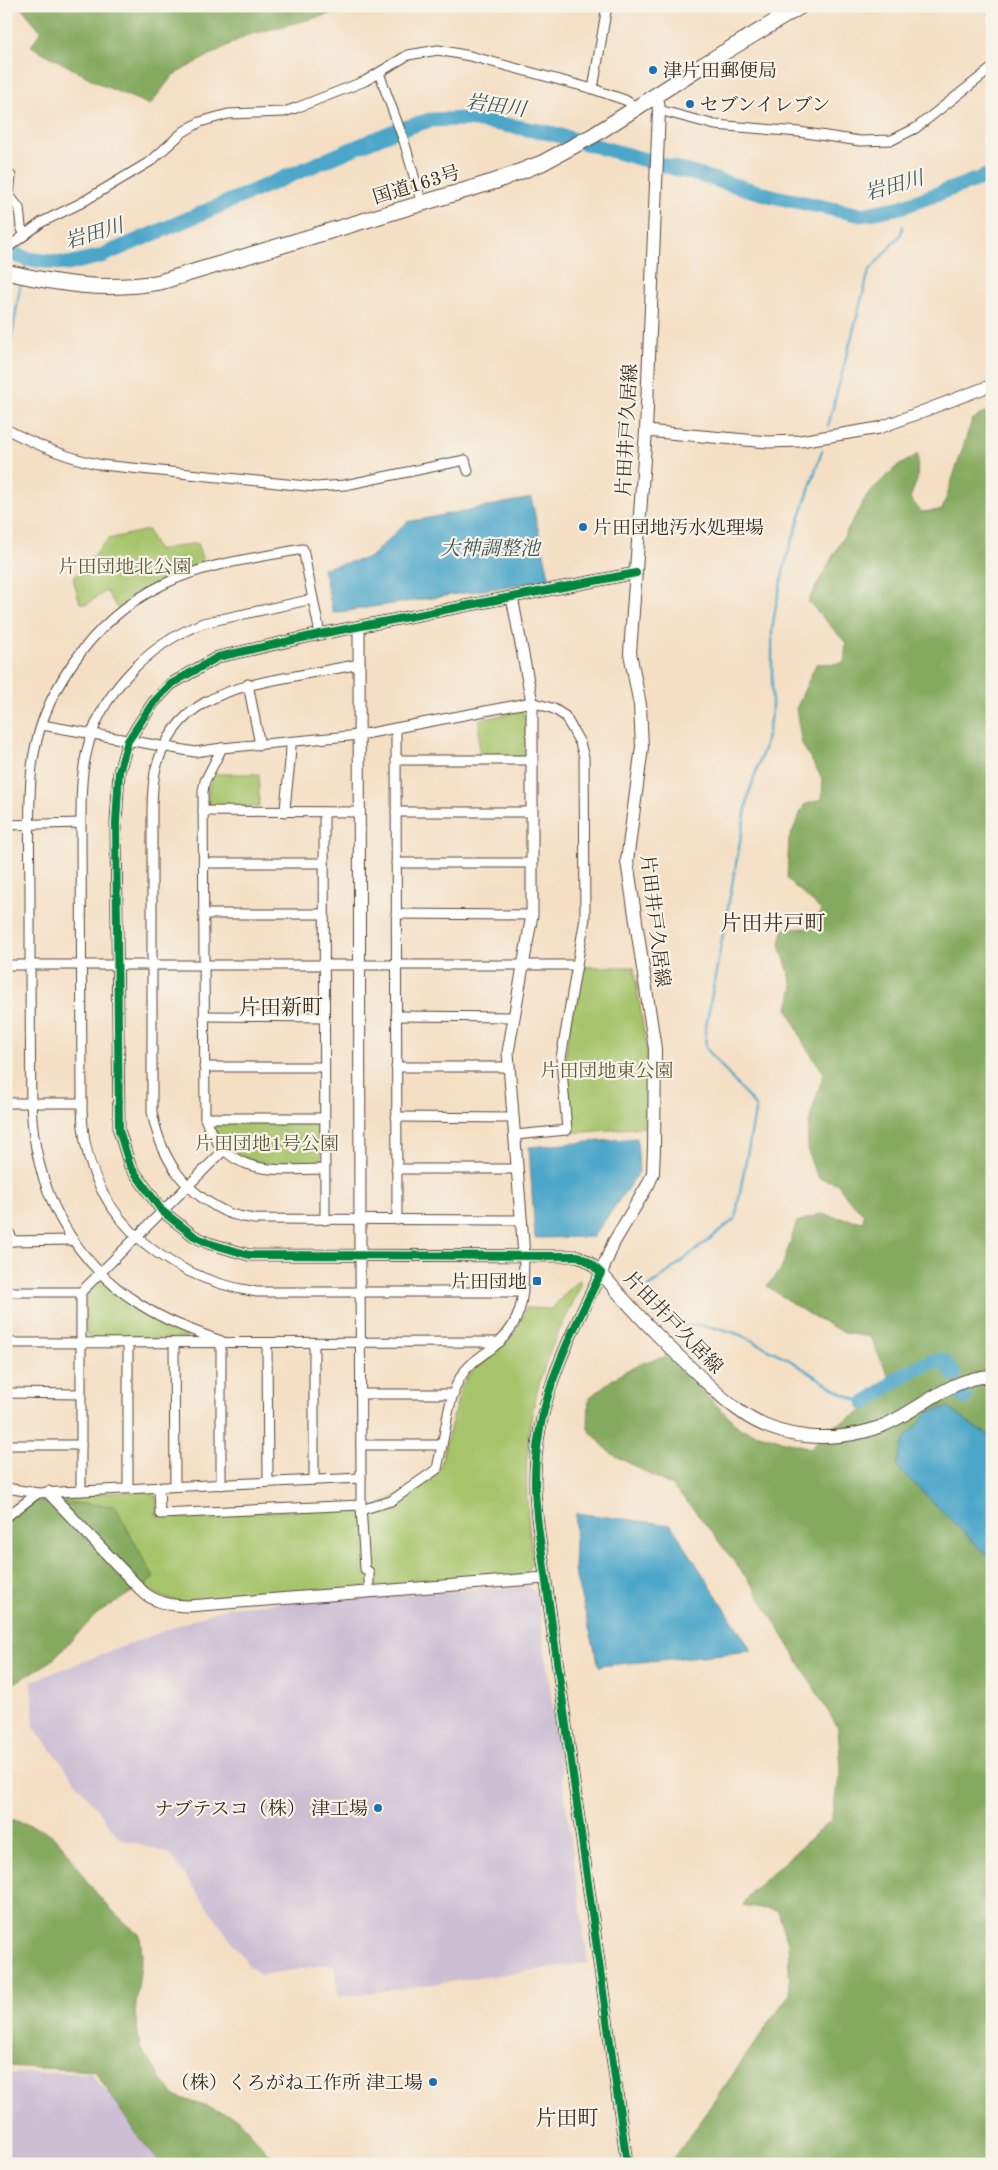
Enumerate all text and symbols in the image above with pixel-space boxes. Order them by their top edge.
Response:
place label: 津片田郵便局 [663,60,777,82]
marker: 津片田郵便局 [647,64,659,76]
water label: 岩田川 [465,91,529,121]
place label: セブンイレブン [700,95,831,116]
marker: セブンイレブン [684,98,696,110]
street label: 国道163号 [370,162,463,209]
water label: 岩田川 [862,167,928,205]
water label: 岩田川 [62,214,128,253]
street label: 片田井戸久居線 [614,363,641,497]
place label: 片田団地汚水処理場 [593,518,764,539]
marker: 片田団地汚水処理場 [577,521,589,533]
water label: 大神調整池 [440,538,542,560]
park label: 片田団地北公園 [58,557,192,578]
street label: 片田井戸久居線 [636,854,673,988]
district label: 片田井戸町 [721,912,826,935]
district label: 片田新町 [239,996,323,1019]
park label: 片田団地東公園 [540,1060,674,1082]
park label: 片田団地1号公園 [195,1134,339,1155]
street label: 片田井戸久居線 [619,1268,727,1378]
place label: 片田団地 [451,1272,527,1293]
marker: 片田団地 [531,1275,543,1287]
place label: ナブテスコ（株） 津工場 [154,1798,368,1820]
marker: ナブテスコ（株） 津工場 [372,1802,384,1814]
place label: （株）くろがね工作所 津工場 [171,2072,423,2094]
marker: （株）くろがね工作所 津工場 [427,2076,439,2088]
district label: 片田町 [536,2107,599,2130]

